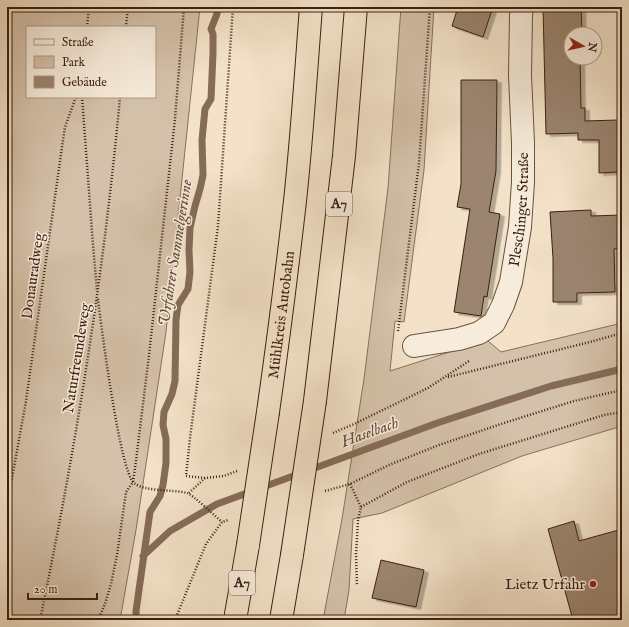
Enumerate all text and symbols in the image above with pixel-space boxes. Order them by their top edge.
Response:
legend [26,26,156,98]
north arrow [563,26,603,66]
text: Straße [62,35,94,50]
text: N [584,41,600,53]
text: Park [62,55,85,70]
text: Gebäude [62,75,107,90]
street label: Pleschinger Straße [504,152,533,268]
water label: Urfahrer Sammelgerinne [155,178,198,328]
road number: A7 [326,192,352,216]
street label: Donauradweg [18,231,49,320]
street label: Mühlkreis Autobahn [263,250,299,380]
street label: Naturfreundeweg [59,301,95,414]
water label: Haselbach [338,413,402,453]
road number: A7 [229,571,255,595]
scale bar [28,575,97,601]
place label: Lietz Urfahr [505,575,585,594]
marker: Lietz Urfahr [588,579,598,589]
text: 20 m [34,582,57,597]

